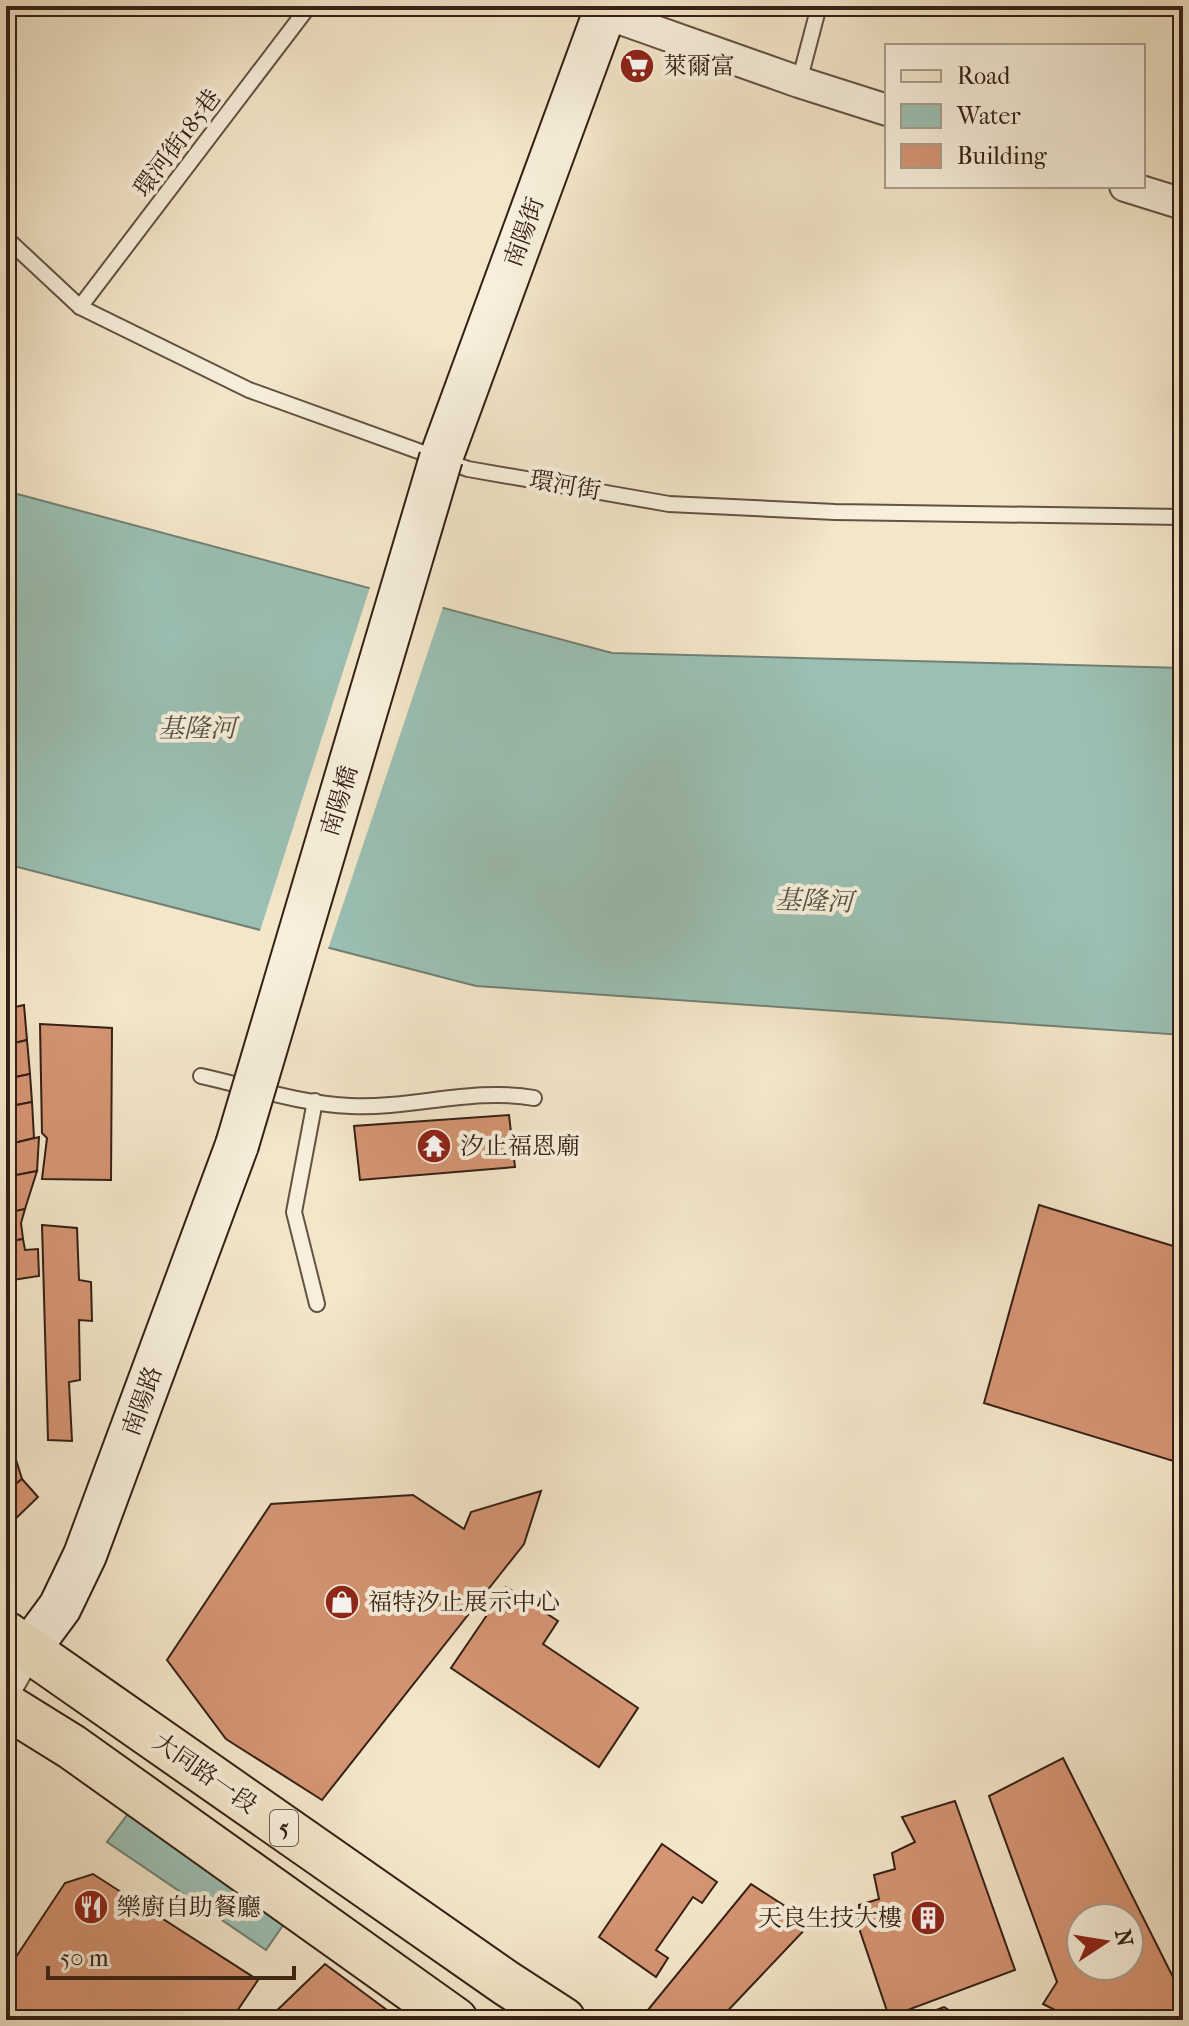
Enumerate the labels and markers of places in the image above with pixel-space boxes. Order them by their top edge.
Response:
supermarket icon: 萊爾富 [618,47,656,85]
place label: 萊爾富 [663,52,735,80]
temple icon: 汐止福恩廟 [415,1127,453,1165]
place label: 汐止福恩廟 [460,1132,580,1160]
shop icon: 福特汐止展示中心 [323,1583,361,1621]
place label: 福特汐止展示中心 [368,1588,560,1616]
restaurant icon: 樂廚自助餐廳 [72,1888,110,1926]
place label: 樂廚自助餐廳 [117,1893,261,1921]
building icon: 天良生技大樓 [909,1899,947,1937]
place label: 天良生技大樓 [758,1904,902,1932]

